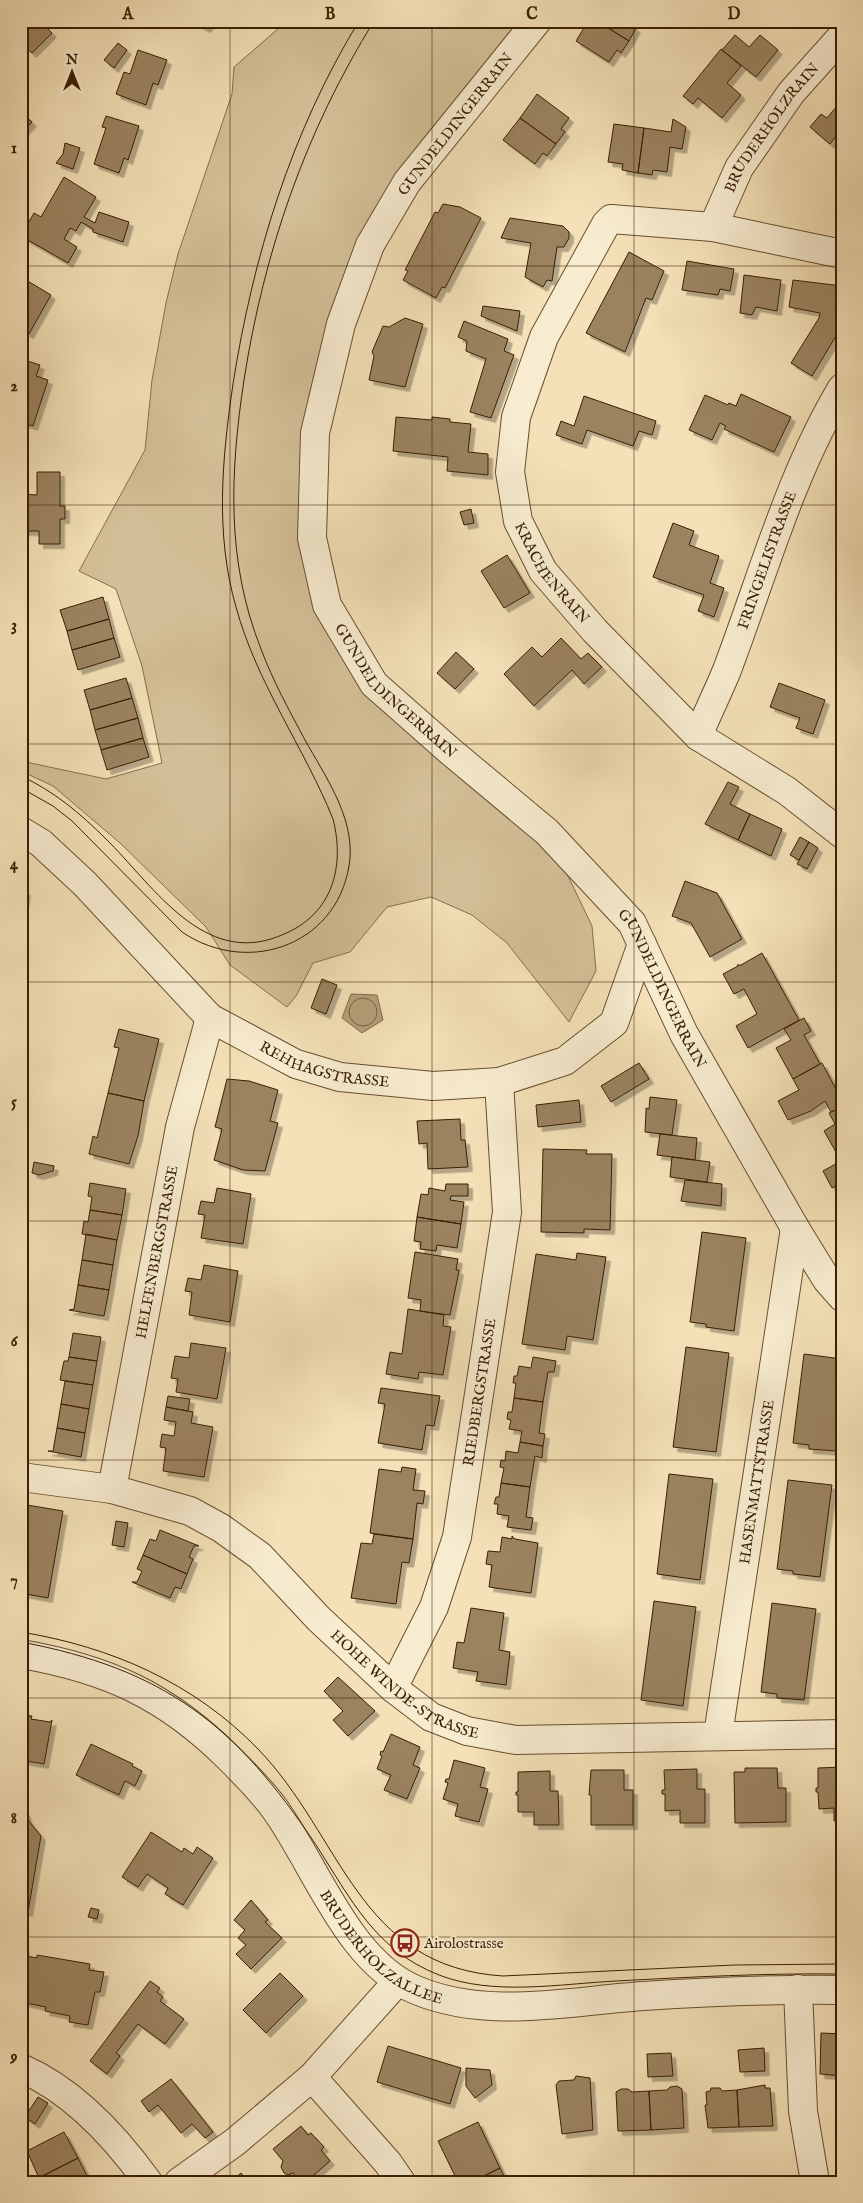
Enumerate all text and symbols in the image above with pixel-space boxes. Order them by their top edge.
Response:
text: A [122,5,135,25]
text: B [325,5,336,25]
text: C [526,5,538,25]
text: D [728,5,741,25]
north arrow [48,48,98,98]
street label: GUNDELDINGERRAIN [394,49,517,200]
text: N [65,51,78,69]
street label: BRUDERHOLZRAIN [720,59,823,195]
text: 1 [11,139,17,159]
text: 2 [10,377,18,397]
street label: FRINGELISTRASSE [734,488,801,632]
street label: KRACHENRAIN [510,519,593,628]
text: 3 [11,616,17,636]
street label: GUNDELDINGERRAIN [330,620,460,762]
text: 4 [10,855,19,875]
street label: GUNDELDINGERRAIN [614,905,710,1072]
street label: REHHAGSTRASSE [256,1037,390,1092]
text: 5 [11,1093,17,1113]
street label: HELFENBERGSTRASSE [131,1164,183,1341]
street label: RIEDBERGSTRASSE [459,1317,501,1467]
text: 6 [11,1332,19,1352]
street label: HASENMATTSTRASSE [735,1398,779,1565]
text: 7 [10,1571,18,1591]
street label: HOHE WINDE-STRASSE [326,1626,481,1743]
text: 8 [11,1809,17,1829]
street label: BRUDERHOLZALLEE [315,1887,445,2009]
bus stop icon: Airolostrasse [390,1928,420,1958]
place label: Airolostrasse [423,1934,504,1953]
text: 9 [10,2048,18,2068]

